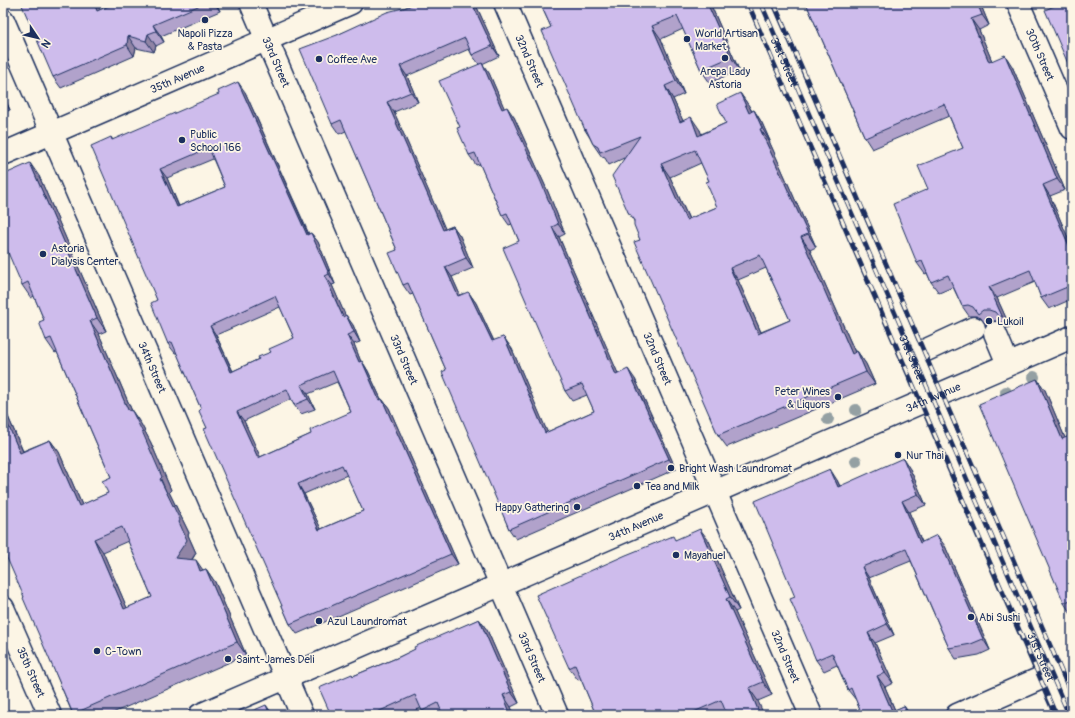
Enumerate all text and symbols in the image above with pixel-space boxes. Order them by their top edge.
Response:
marker: Napoli Pizza & Pasta [200,15,210,25]
north arrow [18,18,58,58]
street label: 30th Street [1023,26,1057,83]
place label: Napoli Pizza & Pasta [177,27,233,53]
place label: World Artisan Market [695,27,758,53]
street label: 32nd Street [513,32,547,90]
marker: World Artisan Market [682,34,692,44]
street label: 33rd Street [260,35,293,90]
street label: 31st Street [768,35,801,89]
text: N [38,37,53,51]
place label: Coffee Ave [327,53,378,66]
marker: Arepa Lady Astoria [720,53,730,63]
marker: Coffee Ave [314,54,324,64]
street label: 35th Avenue [148,61,207,96]
place label: Arepa Lady Astoria [700,65,750,91]
place label: Public School 166 [190,128,241,154]
marker: Public School 166 [177,135,187,145]
place label: Astoria Dialysis Center [51,242,118,268]
marker: Astoria Dialysis Center [38,249,48,259]
place label: Lukoil [997,315,1024,328]
marker: Lukoil [984,316,994,326]
street label: 32nd Street [641,330,675,387]
street label: 33rd Street [388,332,421,387]
street label: 31st Street [896,333,929,386]
street label: 34th Street [136,340,169,395]
street label: 34th Avenue [904,379,963,415]
place label: Peter Wines & Liquors [775,385,830,411]
marker: Peter Wines & Liquors [833,392,843,402]
place label: Nur Thai [906,449,944,462]
marker: Nur Thai [893,450,903,460]
place label: Bright Wash Laundromat [679,462,793,475]
marker: Bright Wash Laundromat [666,463,676,473]
place label: Tea and Milk [645,480,700,493]
marker: Tea and Milk [632,481,642,491]
place label: Happy Gathering [495,501,569,514]
marker: Happy Gathering [572,502,582,512]
street label: 34th Avenue [606,508,666,544]
place label: Mayahuel [684,549,726,562]
marker: Mayahuel [671,550,681,560]
place label: Abi Sushi [979,611,1020,624]
marker: Abi Sushi [966,612,976,622]
place label: Azul Laundromat [327,615,407,628]
marker: Azul Laundromat [314,616,324,626]
street label: 32nd Street [769,628,803,685]
street label: 33rd Street [516,630,549,685]
street label: 31st Street [1025,630,1057,684]
street label: 35th Street [14,645,48,700]
place label: C-Town [105,645,142,658]
marker: C-Town [92,646,102,656]
place label: Saint-James Deli [236,653,314,666]
marker: Saint-James Deli [223,654,233,664]

